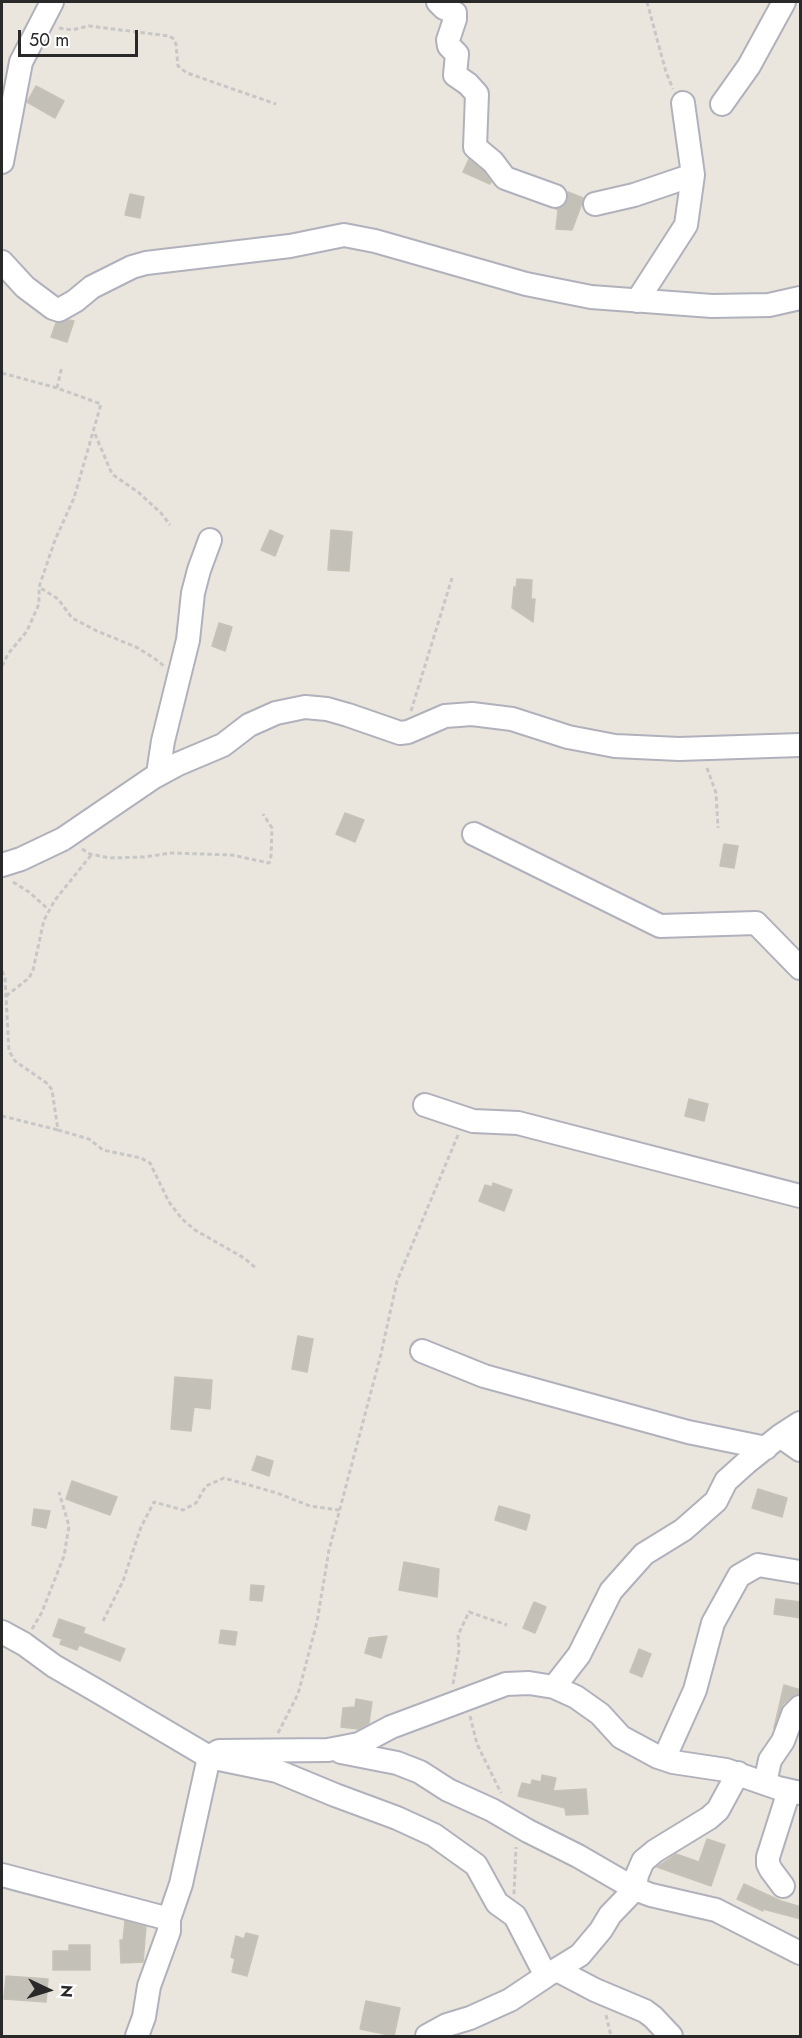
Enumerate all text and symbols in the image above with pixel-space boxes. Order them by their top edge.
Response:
scale bar [21,18,141,56]
text: 50 m [29,27,69,53]
north arrow [18,1960,78,2020]
text: N [55,1984,78,1998]

